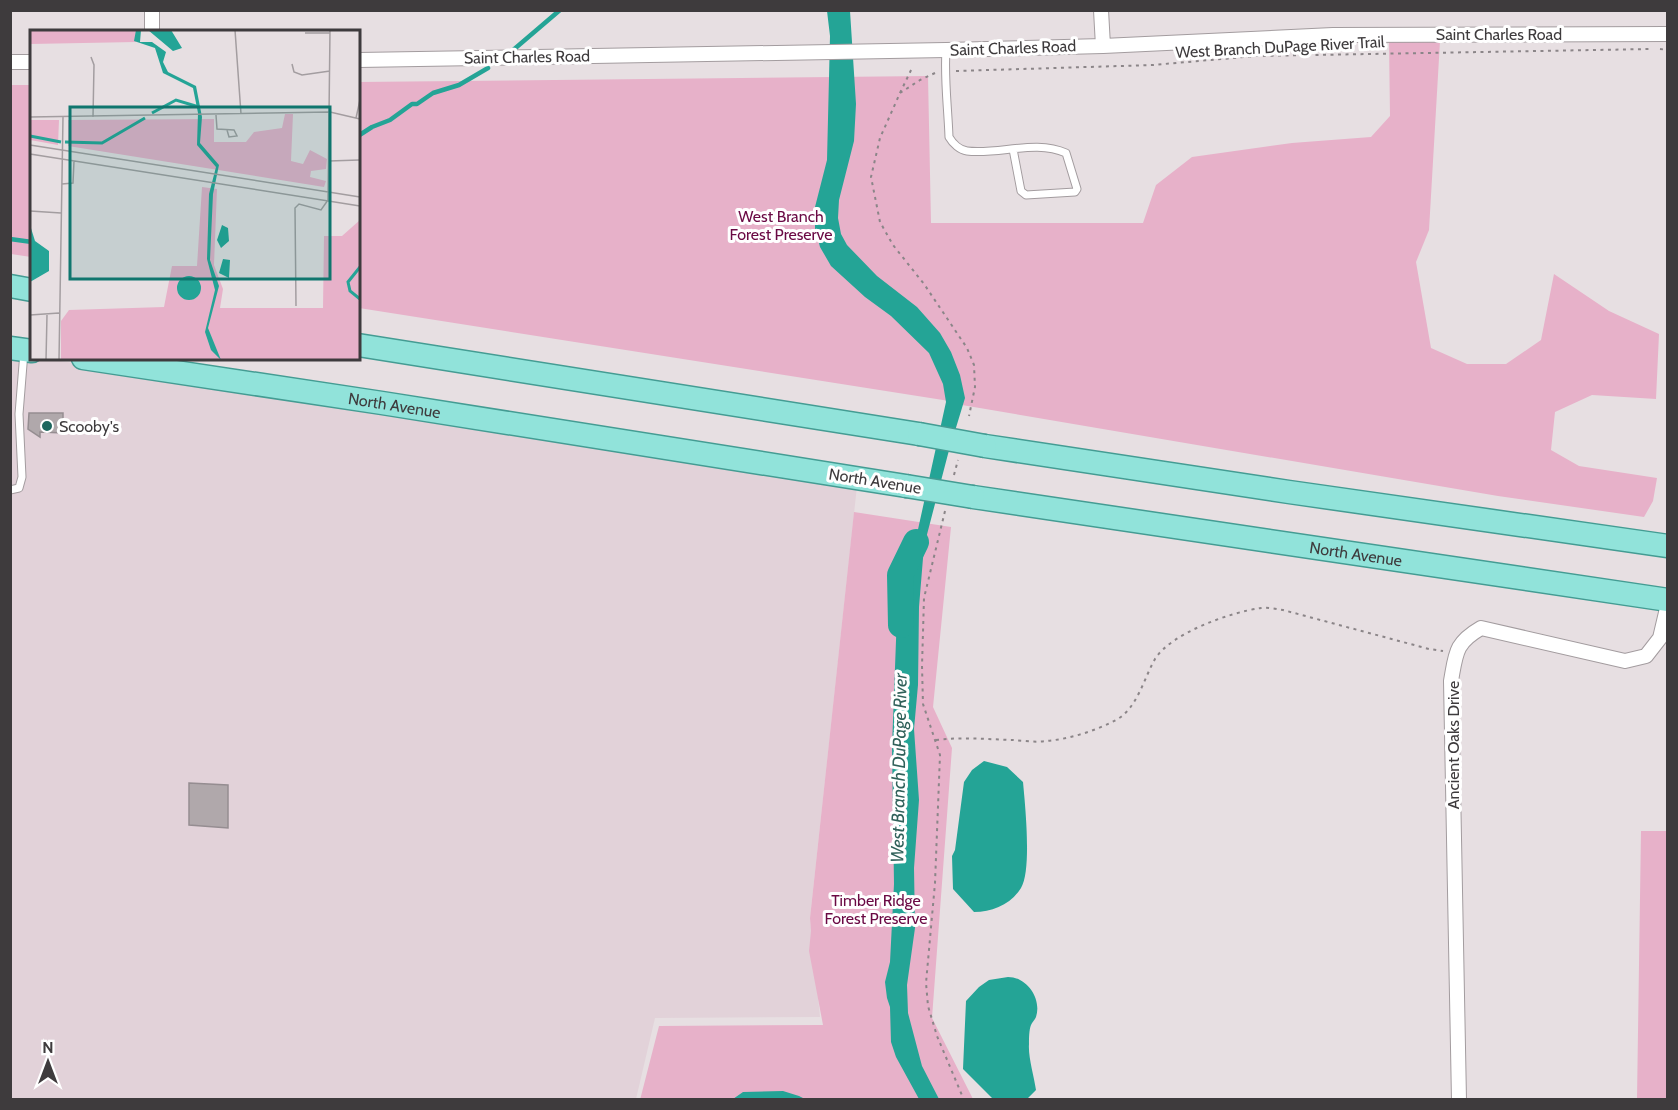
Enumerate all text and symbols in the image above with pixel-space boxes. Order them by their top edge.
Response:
street label: Saint Charles Road [1436,25,1562,44]
inset map [30,30,360,360]
street label: West Branch DuPage River Trail [1175,32,1385,62]
street label: Saint Charles Road [950,36,1076,60]
street label: Saint Charles Road [464,46,590,68]
park label: West Branch Forest Preserve [730,207,832,244]
street label: North Avenue [347,389,442,422]
place label: Scooby's [59,417,119,436]
marker: Scooby's [40,419,54,433]
street label: North Avenue [827,464,923,498]
street label: North Avenue [1308,537,1403,570]
water label: West Branch DuPage River [886,671,912,863]
street label: Ancient Oaks Drive [1444,681,1463,809]
park label: Timber Ridge Forest Preserve [825,891,927,928]
north arrow [18,1032,78,1092]
text: N [42,1038,54,1057]

